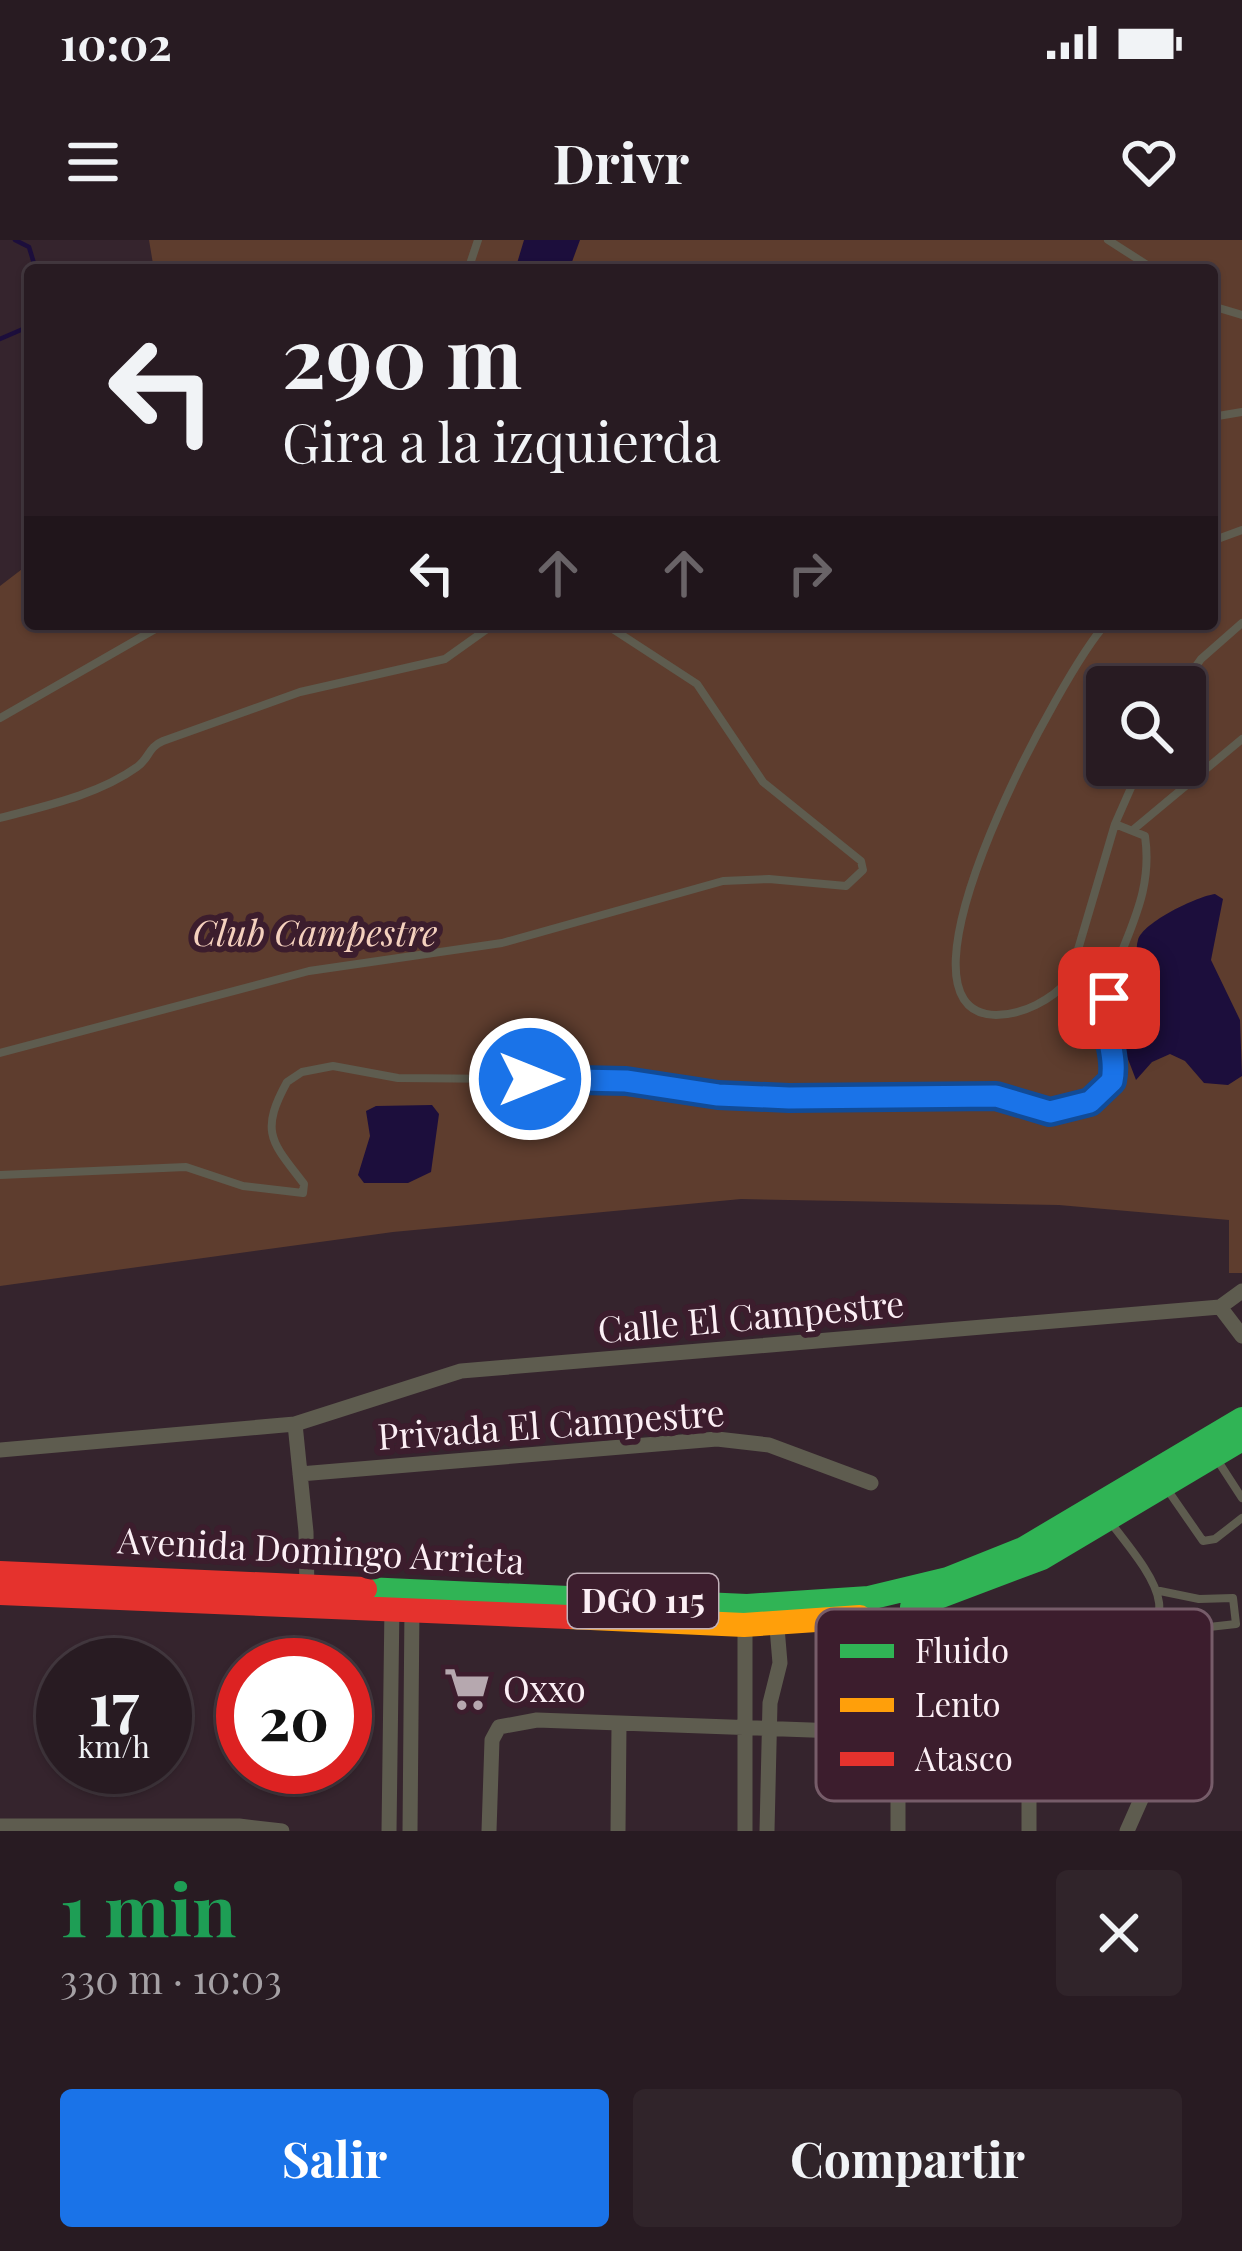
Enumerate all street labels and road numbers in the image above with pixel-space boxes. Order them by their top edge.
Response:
street label: Calle El Campestre [596,1278,906,1352]
street label: Privada El Campestre [376,1387,726,1459]
street label: Avenida Domingo Arrieta [115,1514,526,1584]
road number: DGO 115 [568,1574,718,1628]

